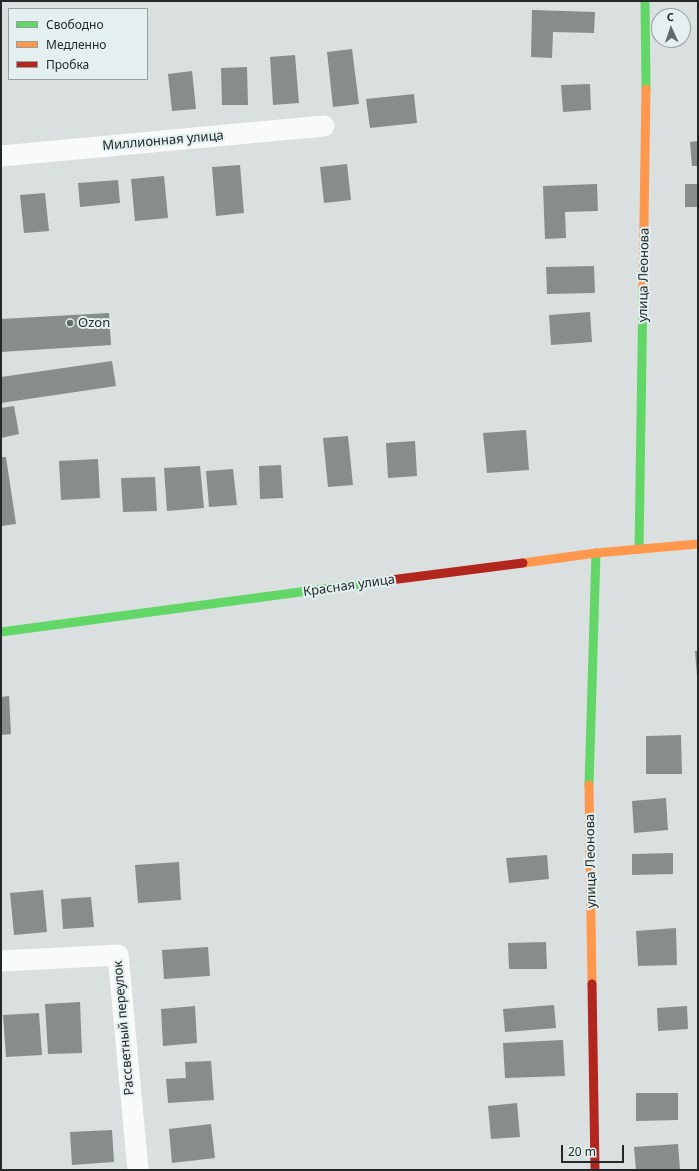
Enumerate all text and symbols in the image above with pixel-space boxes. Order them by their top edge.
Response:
legend [8,8,148,80]
north arrow [651,8,691,48]
text: С [666,9,674,24]
text: Свободно [46,16,104,33]
text: Медленно [46,36,106,53]
text: Пробка [46,56,89,73]
street label: Миллионная улица [102,128,224,154]
street label: улица Леонова [635,228,653,322]
place label: Ozon [78,315,110,331]
marker: Ozon [65,318,75,328]
street label: Красная улица [302,572,396,600]
street label: улица Леонова [582,814,600,908]
street label: Рассветный переулок [110,960,138,1096]
scale bar [563,1137,626,1163]
text: 20 m [568,1143,596,1160]

